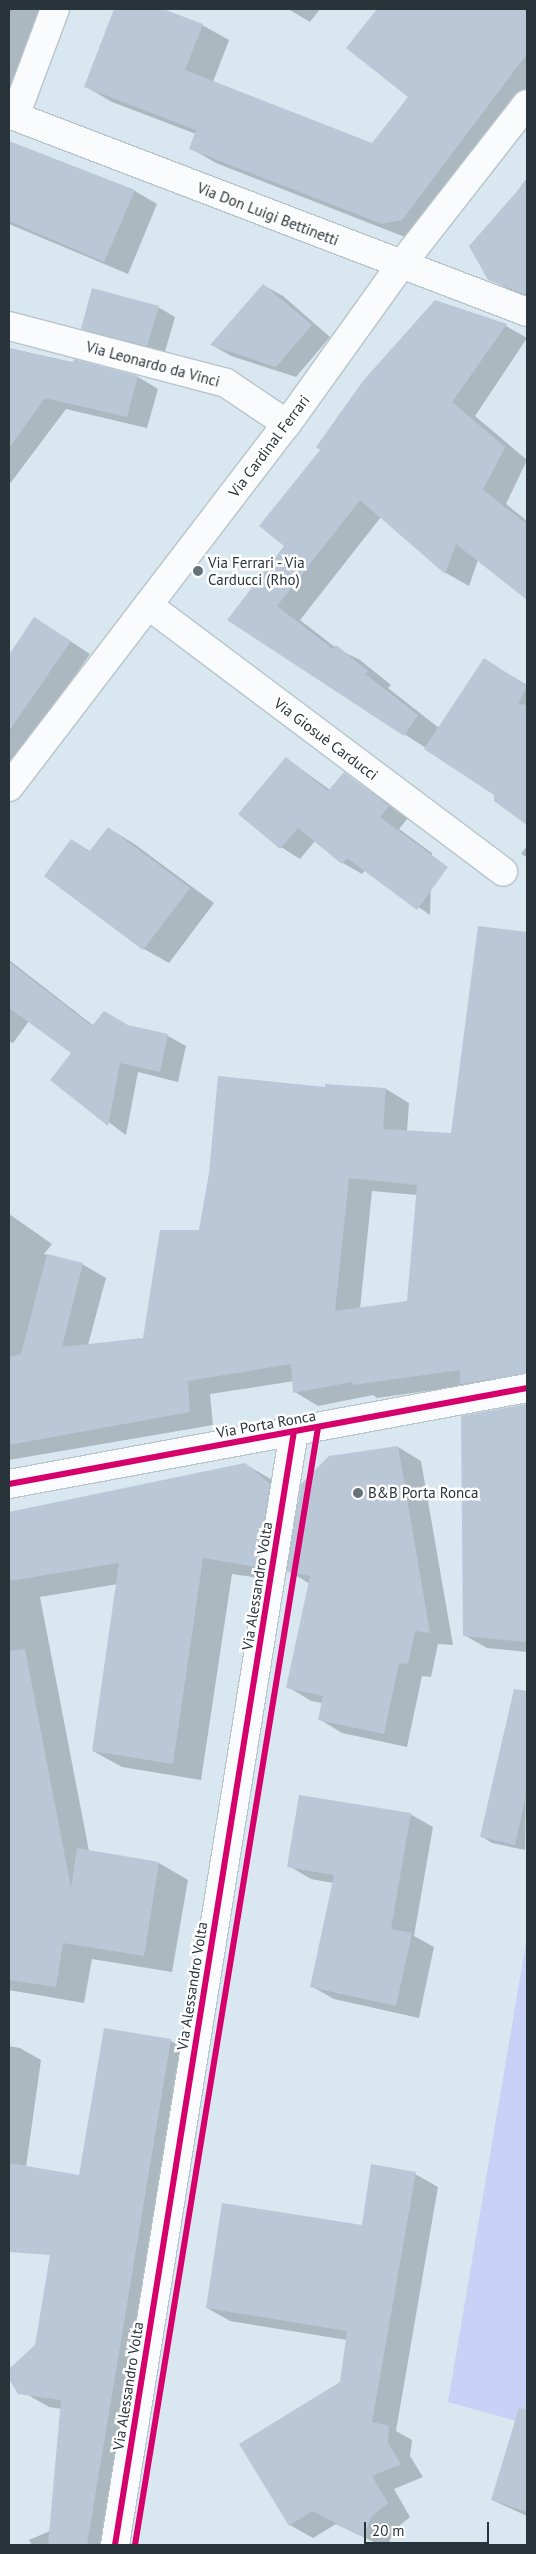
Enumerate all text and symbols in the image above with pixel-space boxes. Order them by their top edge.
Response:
street label: Via Don Luigi Bettinetti [195,179,341,249]
street label: Via Leonardo da Vinci [84,337,222,391]
street label: Via Cardinal Ferrari [225,391,313,501]
place label: Via Ferrari - Via Carducci (Rho) [208,553,308,588]
marker: Via Ferrari - Via Carducci (Rho) [192,565,204,577]
street label: Via Giosuè Carducci [270,694,382,784]
street label: Via Porta Ronca [215,1406,317,1442]
place label: B&B Porta Ronca [368,1484,478,1502]
marker: B&B Porta Ronca [352,1487,364,1499]
street label: Via Alessandro Volta [238,1520,276,1652]
street label: Via Alessandro Volta [173,1920,211,2052]
street label: Via Alessandro Volta [109,2320,147,2452]
scale bar [366,2512,491,2544]
text: 20 m [372,2521,405,2540]

